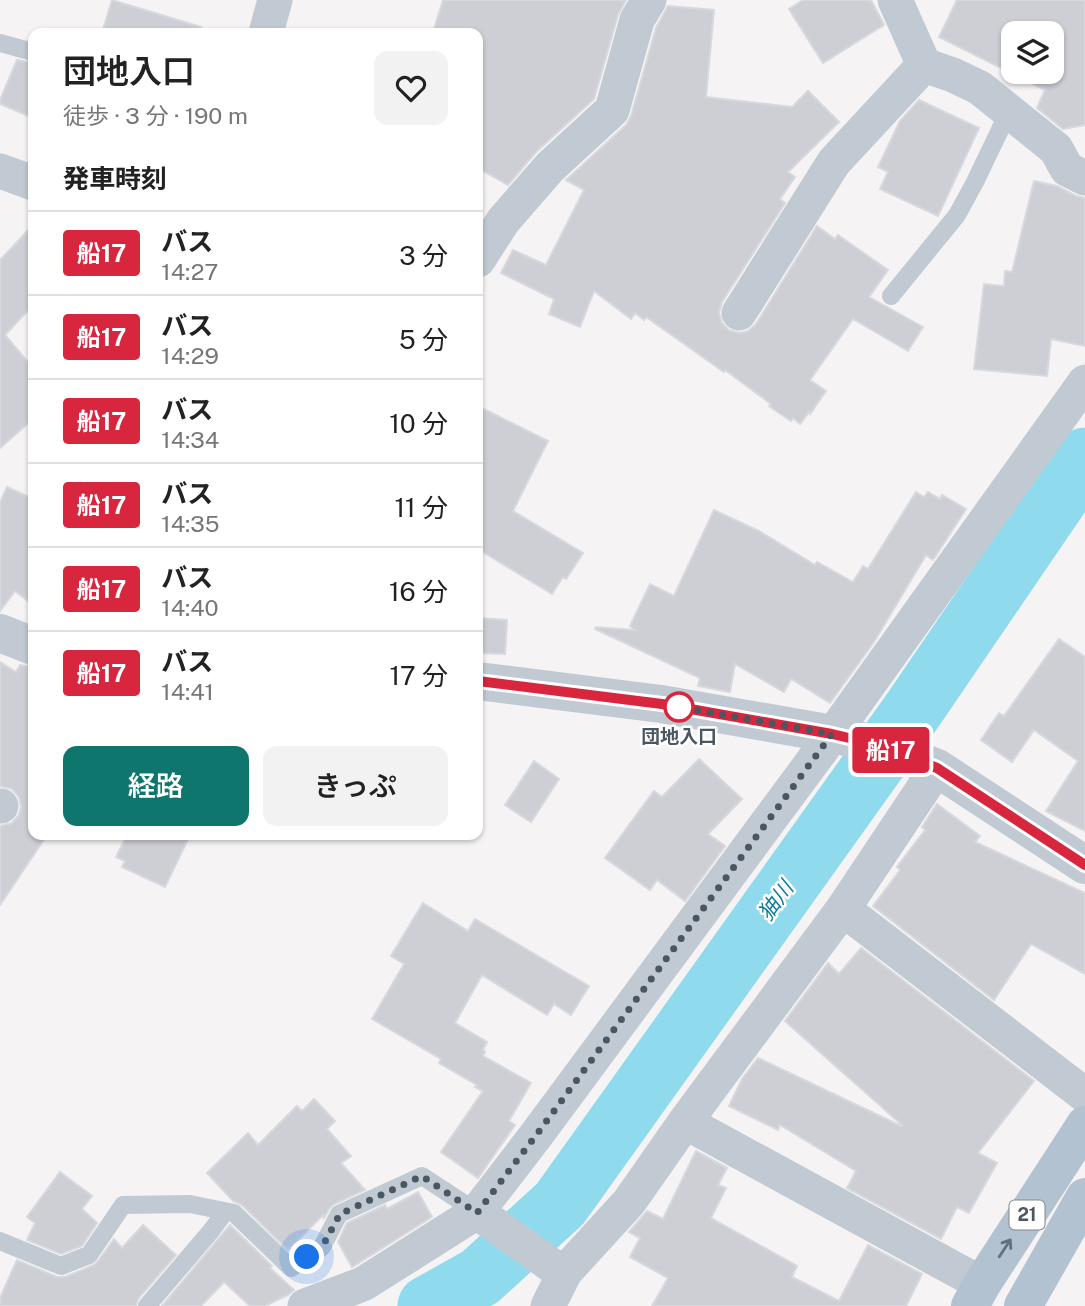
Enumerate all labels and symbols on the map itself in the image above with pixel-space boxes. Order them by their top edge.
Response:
marker: 団地入口 [664,692,694,722]
place label: 団地入口 [641,725,717,747]
line badge: 船17 [851,727,931,773]
water label: 㹨川 [753,875,799,925]
road number: 21 [1010,1200,1044,1230]
your location [289,1239,324,1274]
one-way arrow [998,1239,1013,1258]

